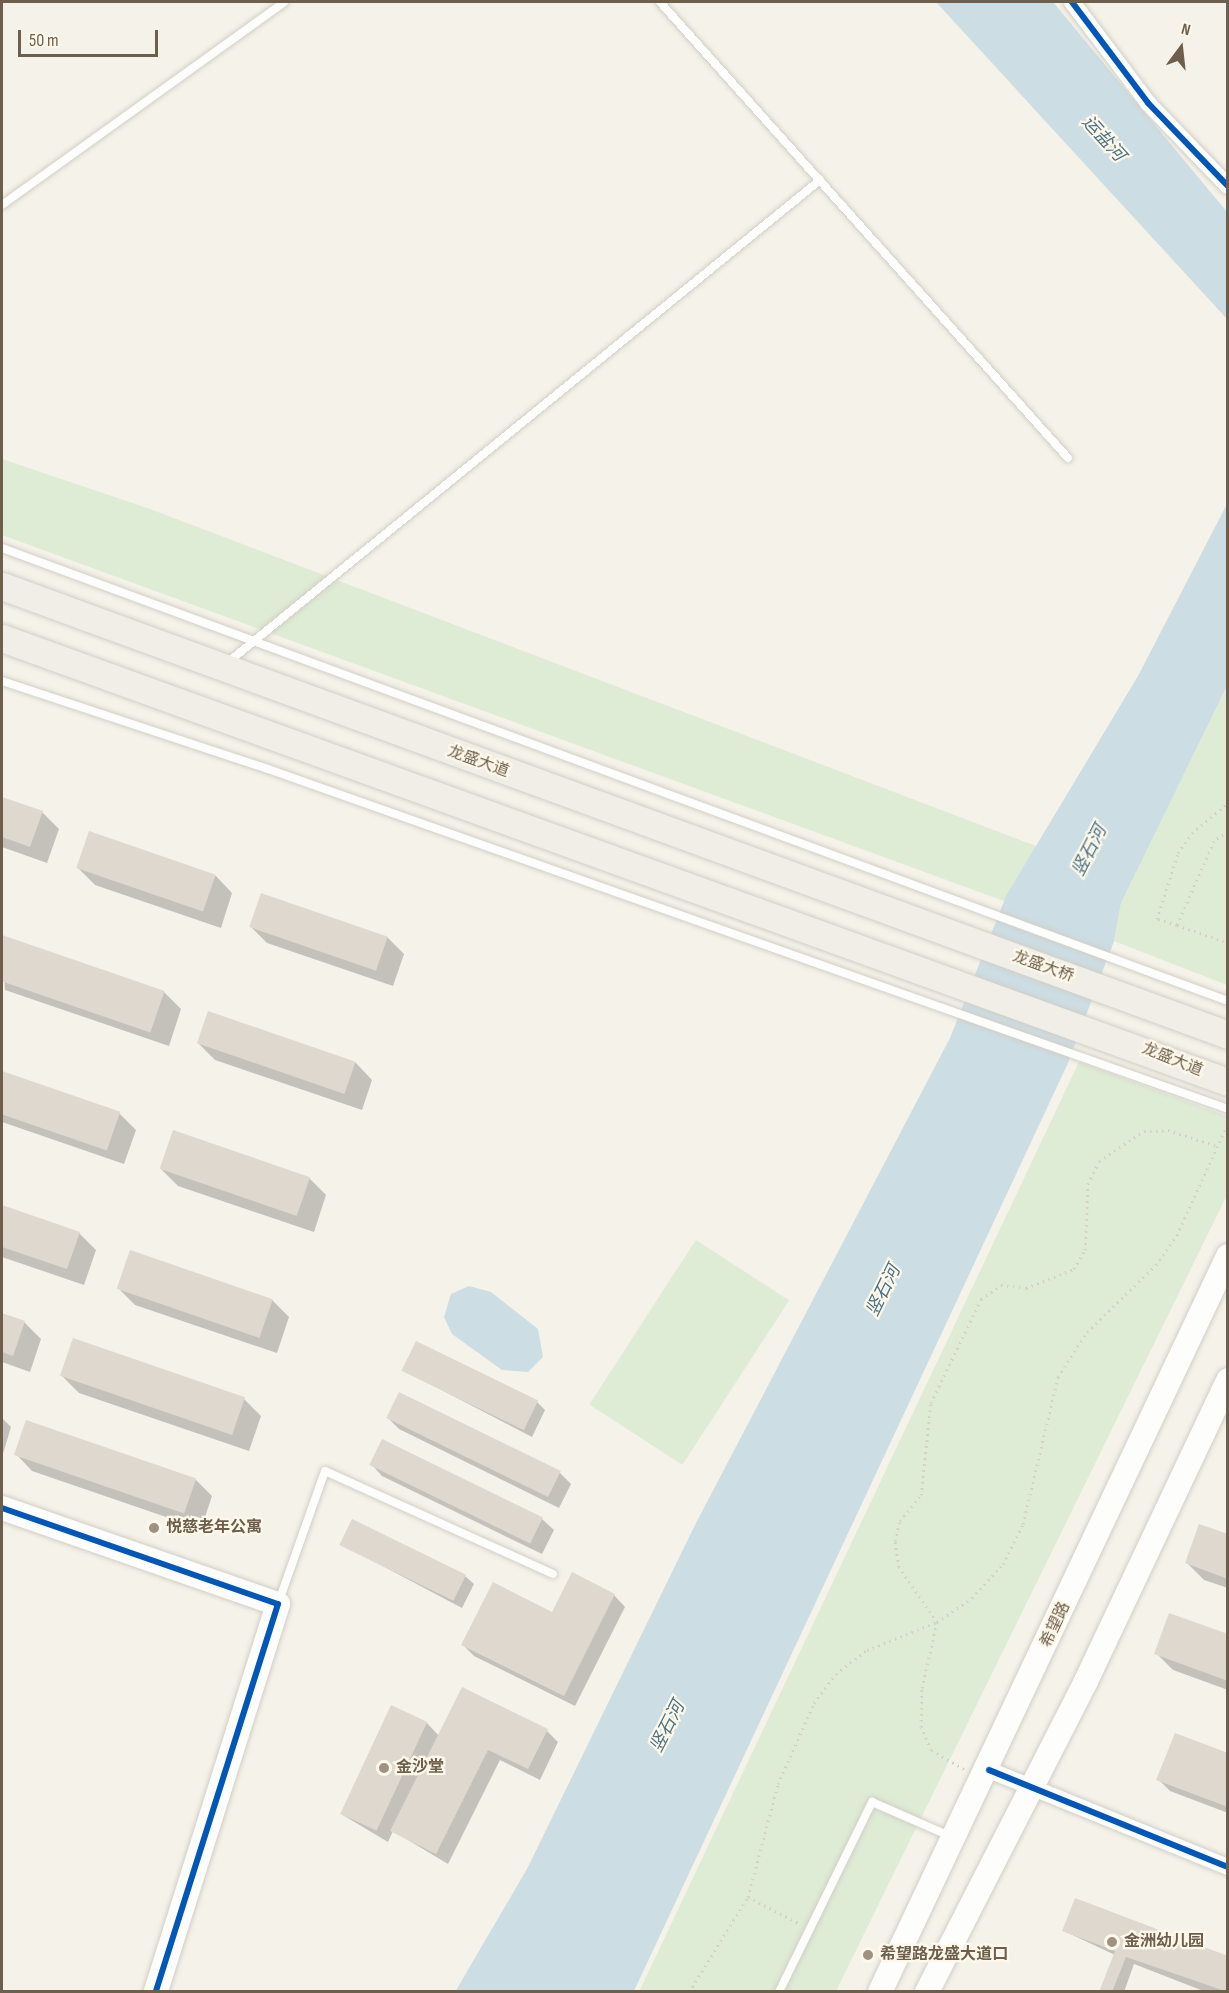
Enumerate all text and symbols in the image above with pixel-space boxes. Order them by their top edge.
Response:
scale bar [21,18,160,56]
north arrow [1151,18,1211,78]
text: N [1179,20,1192,40]
text: 50 m [29,30,59,51]
water label: 运盐河 [1077,112,1129,166]
street label: 龙盛大道 [445,742,511,782]
water label: 竖石河 [1068,822,1112,880]
street label: 龙盛大桥 [1010,947,1076,987]
street label: 龙盛大道 [1139,1039,1205,1081]
water label: 竖石河 [862,1262,906,1320]
place label: 悦慈老年公寓 [166,1518,262,1538]
marker: 悦慈老年公寓 [147,1521,161,1535]
street label: 希望路 [1037,1599,1075,1651]
water label: 竖石河 [646,1698,690,1756]
place label: 金沙堂 [396,1758,444,1778]
marker: 金沙堂 [377,1761,391,1775]
place label: 金洲幼儿园 [1124,1932,1204,1952]
marker: 金洲幼儿园 [1105,1935,1119,1949]
place label: 希望路龙盛大道口 [880,1945,1008,1965]
marker: 希望路龙盛大道口 [861,1948,875,1962]

